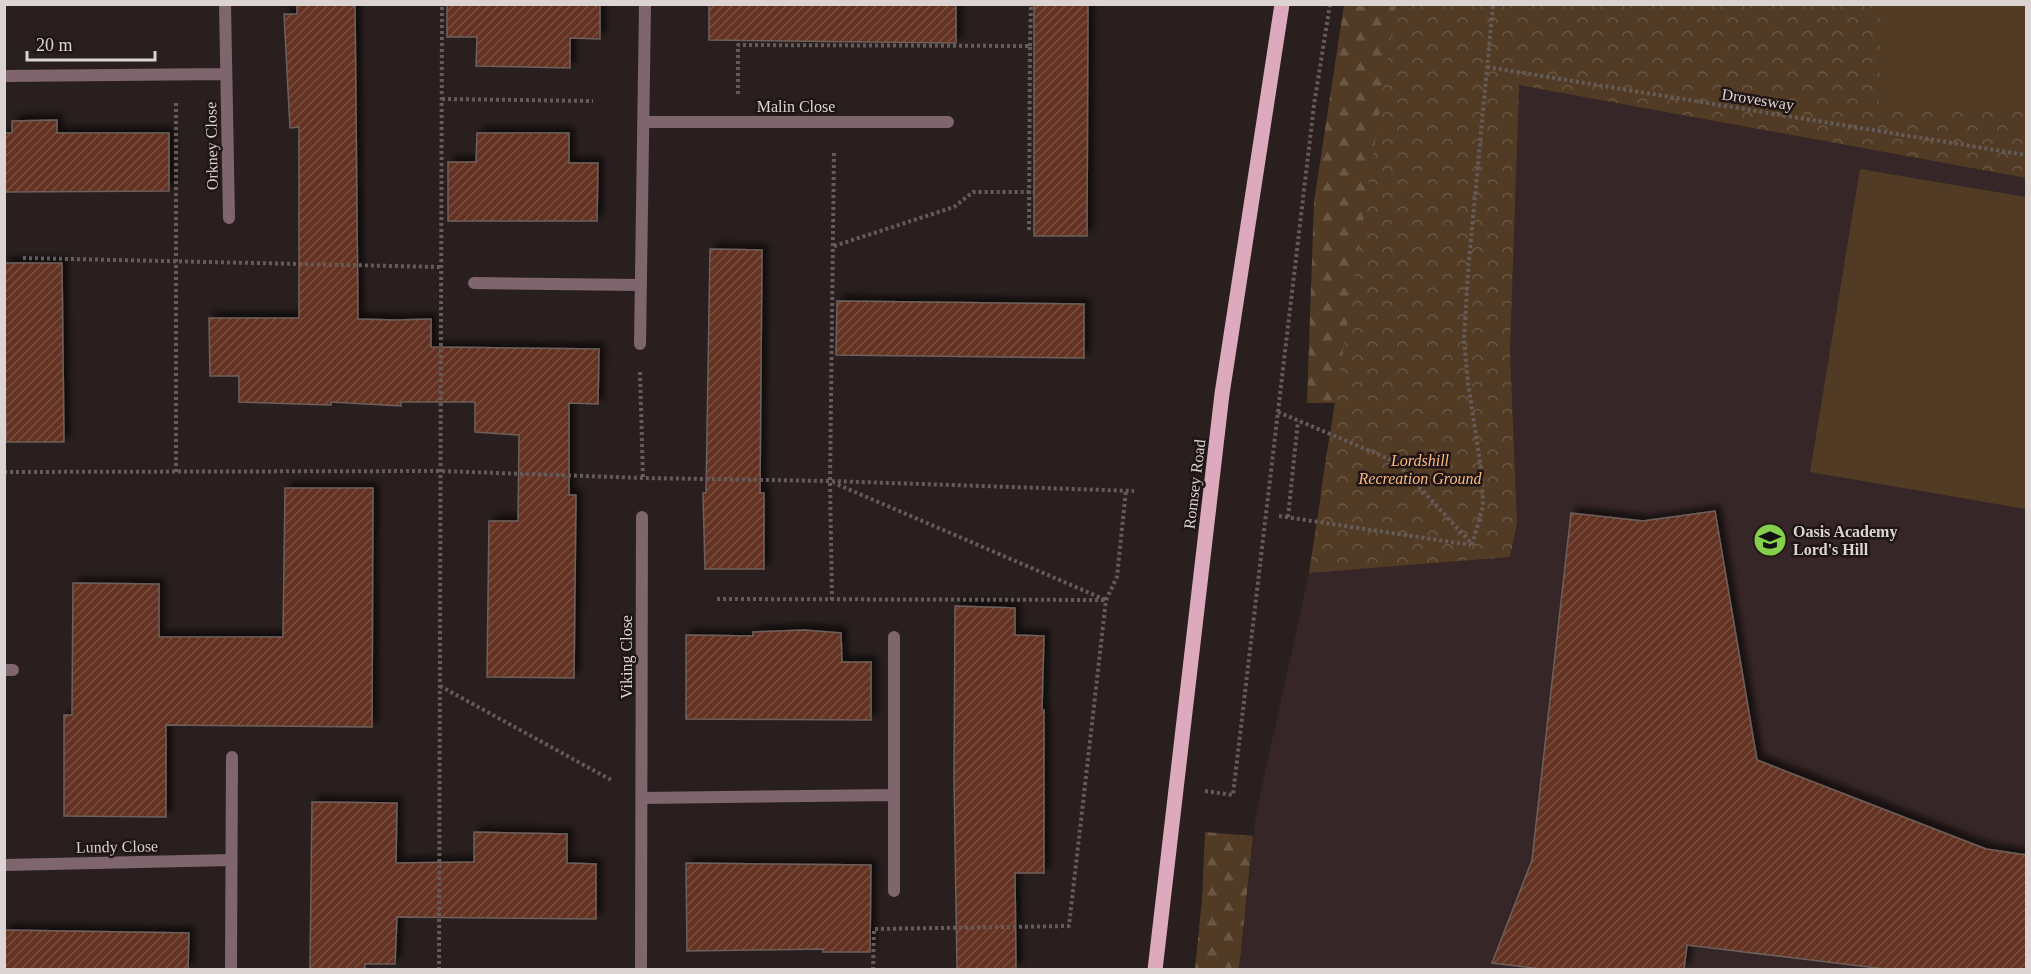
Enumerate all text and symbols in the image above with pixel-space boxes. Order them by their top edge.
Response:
scale bar [27,24,154,62]
text: 20 m [36,35,73,55]
street label: Drovesway [1720,85,1795,115]
street label: Malin Close [757,98,835,115]
street label: Orkney Close [202,102,222,190]
street label: Romsey Road [1181,438,1209,530]
park label: Lordshill Recreation Ground [1358,452,1482,487]
school or university icon: Oasis Academy Lord's Hill [1752,522,1788,558]
place label: Oasis Academy Lord's Hill [1793,523,1897,558]
street label: Viking Close [618,615,636,699]
street label: Lundy Close [76,837,158,857]

